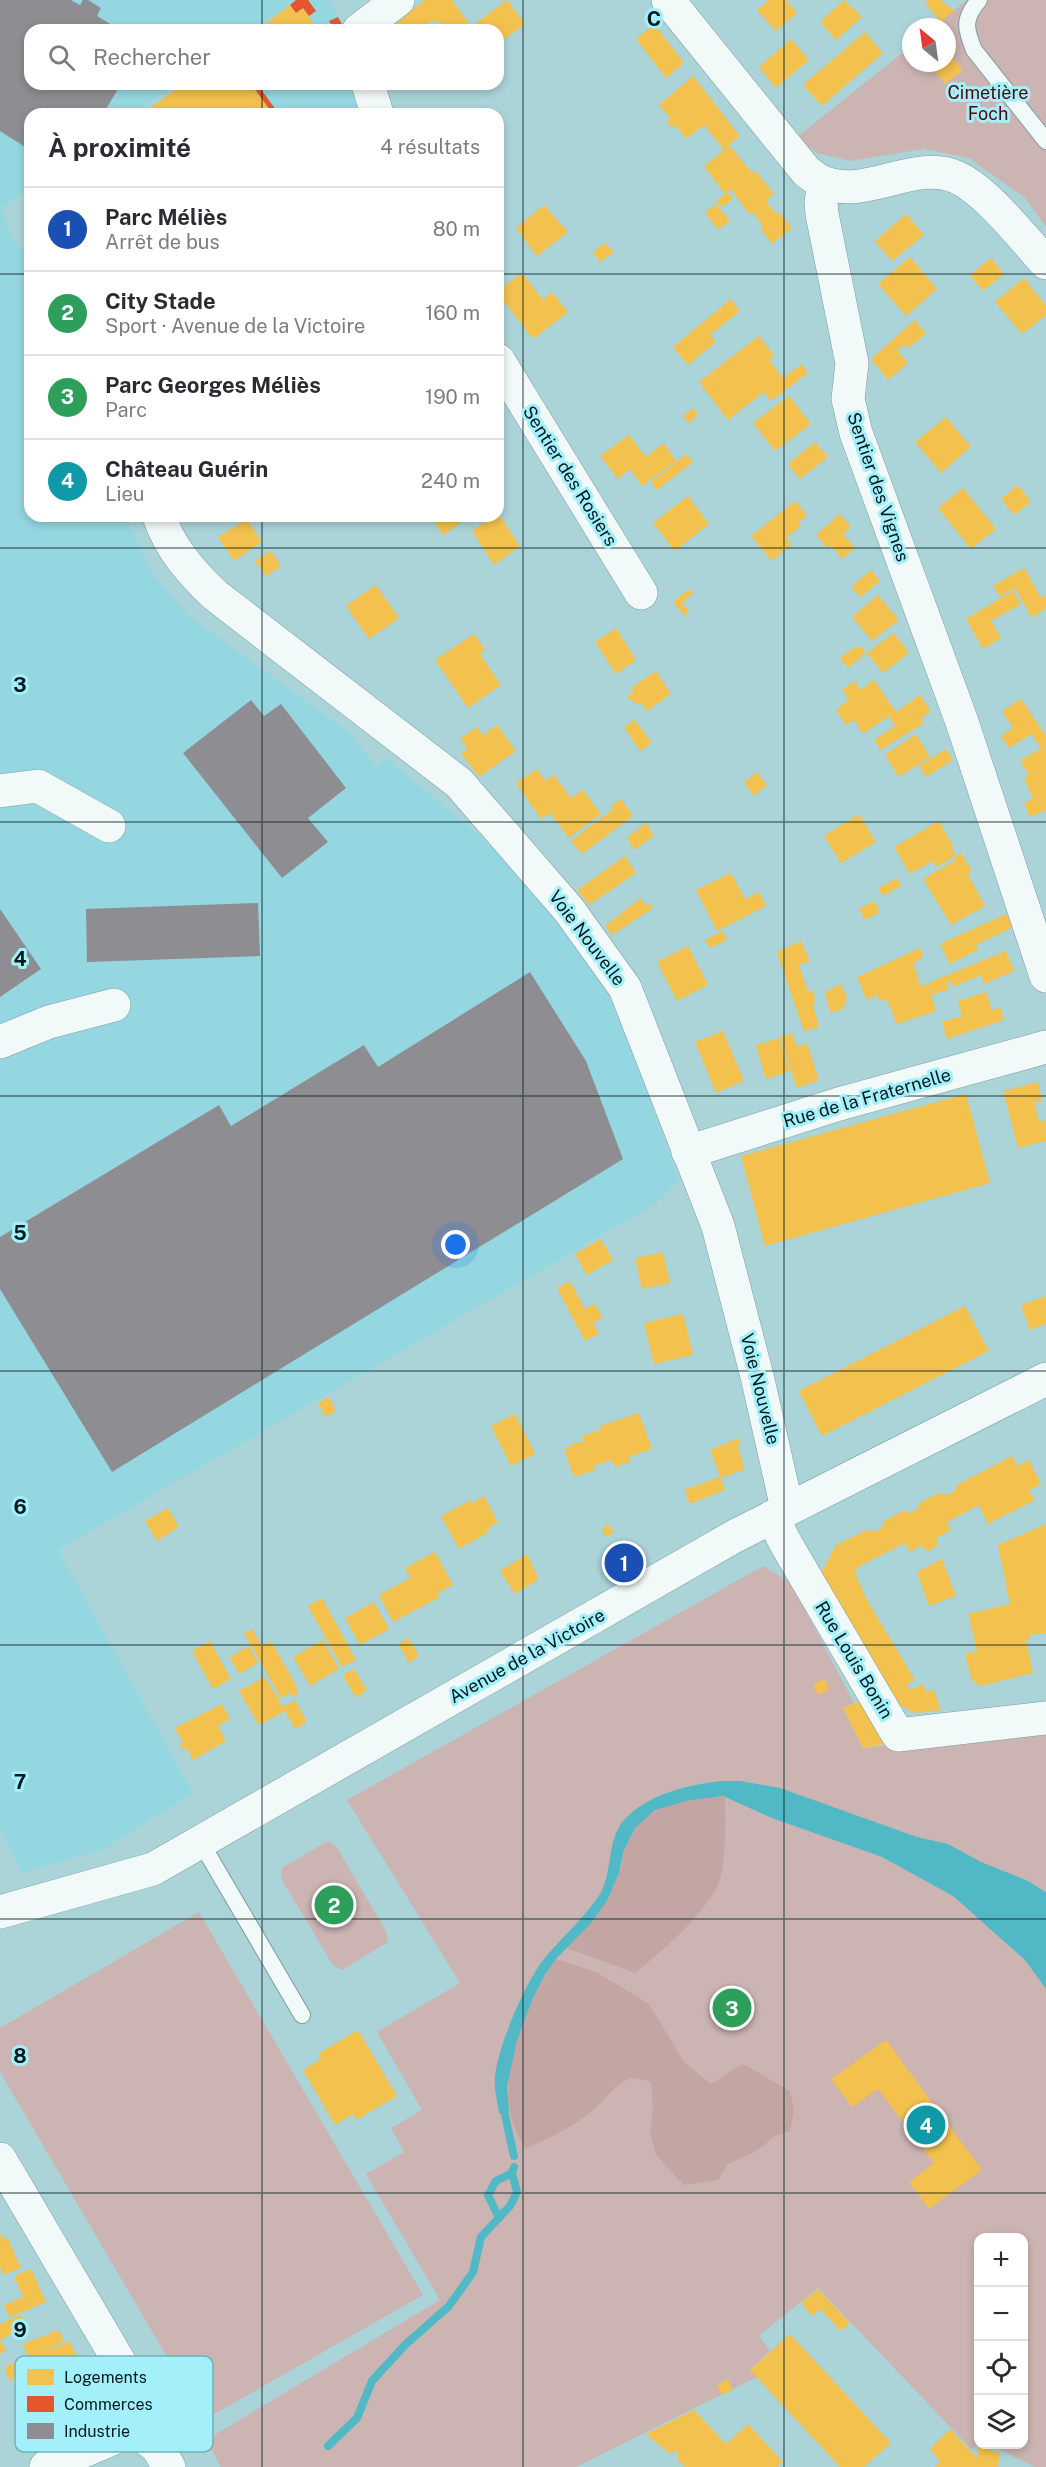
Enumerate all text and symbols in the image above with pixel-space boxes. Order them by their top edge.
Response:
text: C [647,7,661,31]
north arrow [902,18,956,72]
search box [24,24,504,90]
icon: search [45,41,78,74]
text: Rechercher [93,44,211,70]
park label: Cimetière Foch [947,82,1029,124]
text: À proximité [48,132,191,163]
text: 4 résultats [380,135,480,159]
text: Parc Méliès [105,204,227,230]
text: 1 [63,217,72,241]
text: 80 m [433,217,480,241]
text: Arrêt de bus [105,230,220,254]
text: City Stade [105,288,216,314]
text: 2 [61,301,74,325]
text: 160 m [425,301,480,325]
text: Sport · Avenue de la Victoire [105,314,365,338]
text: Parc Georges Méliès [105,372,321,398]
text: 3 [61,385,74,409]
text: 190 m [425,385,480,409]
text: Parc [105,398,147,422]
street label: Sentier des Rosiers [519,402,622,550]
street label: Sentier des Vignes [843,410,914,564]
text: Château Guérin [105,456,268,482]
text: 4 [61,469,74,493]
text: 240 m [421,469,480,493]
text: Lieu [105,482,144,506]
text: 3 [13,673,27,697]
street label: Voie Nouvelle [545,886,630,990]
text: 4 [13,947,27,971]
street label: Rue de la Fraternelle [781,1064,953,1132]
text: 5 [13,1221,27,1245]
your location [441,1230,470,1259]
street label: Voie Nouvelle [737,1331,784,1447]
text: 6 [13,1495,27,1519]
pin: 1 [604,1540,644,1586]
street label: Rue Louis Bonin [811,1597,898,1722]
street label: Avenue de la Victoire [445,1604,608,1707]
text: 7 [14,1770,26,1794]
pin: 2 [314,1882,354,1928]
pin: 3 [712,1986,752,2030]
text: 8 [13,2044,27,2068]
pin: 4 [906,2102,946,2148]
map controls [974,2233,1028,2449]
button: + [974,2233,1028,2287]
button: − [974,2287,1028,2341]
text: 9 [13,2318,27,2342]
button: locate [974,2341,1028,2395]
legend [15,2356,213,2452]
text: Logements [64,2368,147,2387]
text: Commerces [64,2395,153,2414]
button: layers [974,2395,1028,2449]
text: Industrie [64,2422,130,2441]

